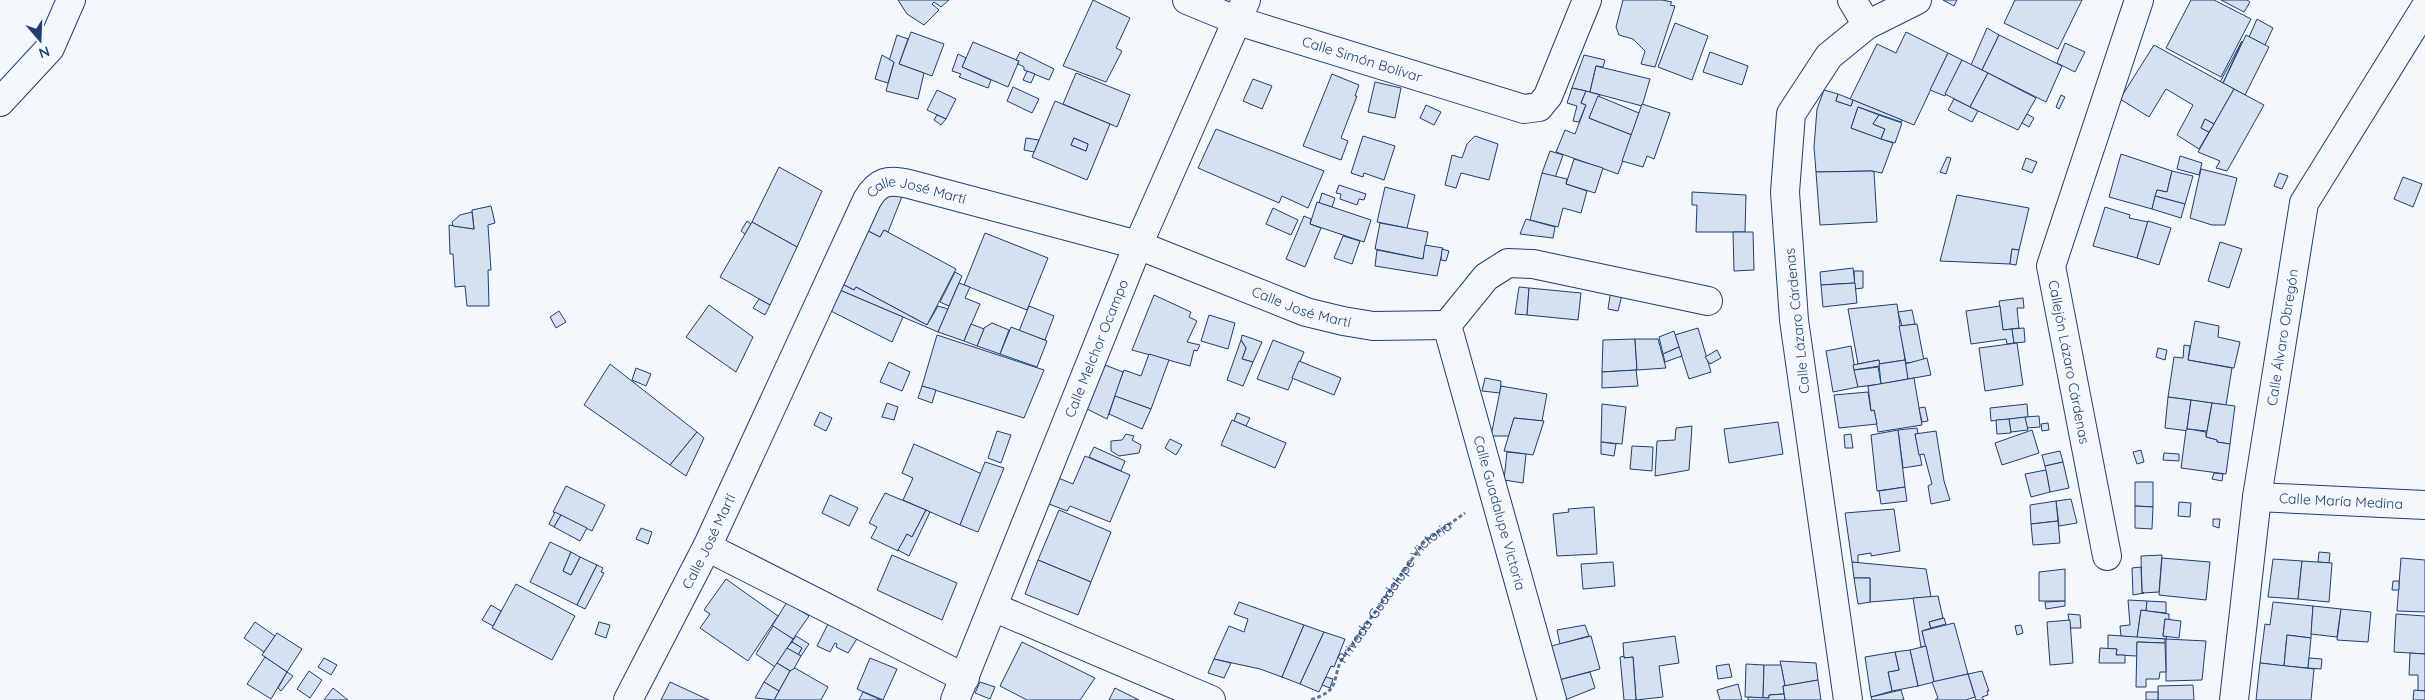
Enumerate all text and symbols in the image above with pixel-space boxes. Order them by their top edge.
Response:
north arrow [15,15,65,65]
street label: Calle Simón Bolívar [1300,32,1425,86]
text: N [36,42,52,62]
street label: Calle José Martí [862,173,968,208]
street label: Calle Lázaro Cárdenas [1780,247,1814,395]
street label: Calle Álvaro Obregón [2263,268,2302,407]
street label: Calle Melchor Ocampo [1061,277,1132,420]
street label: Callejón Lázaro Cárdenas [2044,278,2094,446]
street label: Calle José Martí [1249,282,1352,331]
street label: Calle Guadalupe Victoria [1469,433,1530,592]
street label: Calle María Medina [2279,489,2403,513]
street label: Calle José Martí [678,491,739,592]
street label: Privada Guadalupe Victoria [1333,516,1455,667]

